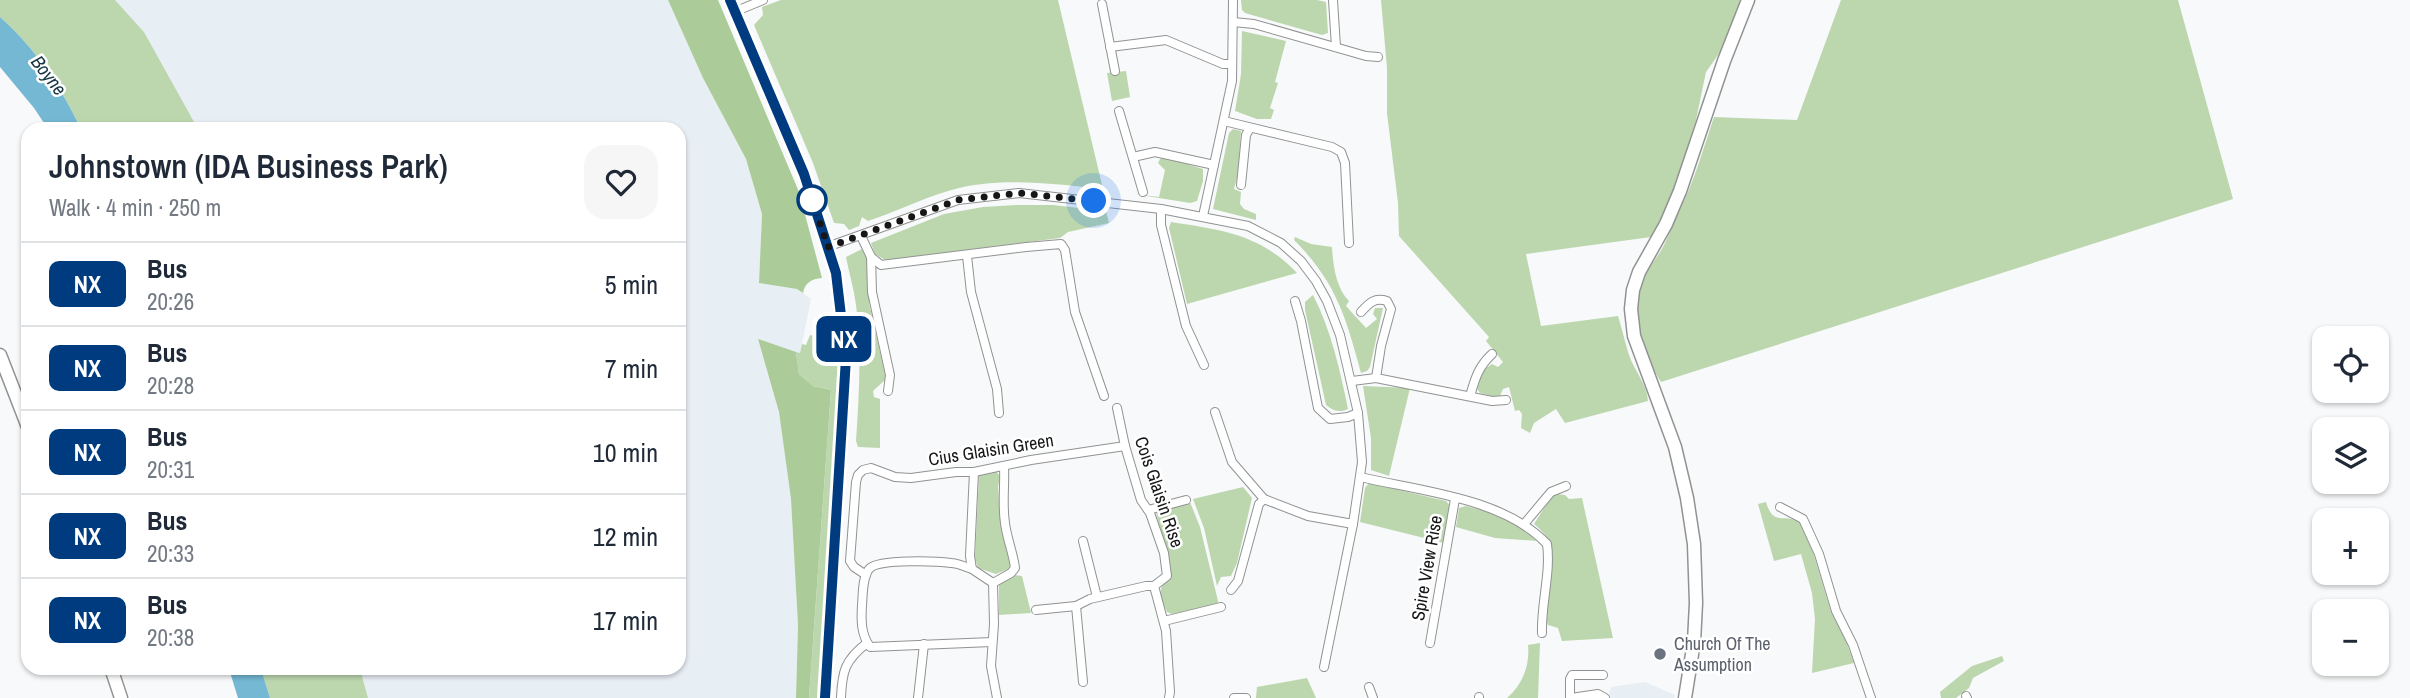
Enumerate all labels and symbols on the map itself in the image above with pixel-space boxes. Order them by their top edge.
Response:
water label: Boyne [25,50,73,100]
your location [1076,183,1111,218]
unlabelled marker [797,185,827,215]
line badge: NX [812,316,876,362]
street label: Cius Glaisin Green [927,427,1055,472]
street label: Cois Glaisin Rise [1129,433,1190,551]
street label: Spire View Rise [1405,513,1448,622]
place label: Church Of The Assumption [1673,631,1771,677]
marker: Church Of The Assumption [1652,646,1668,662]

